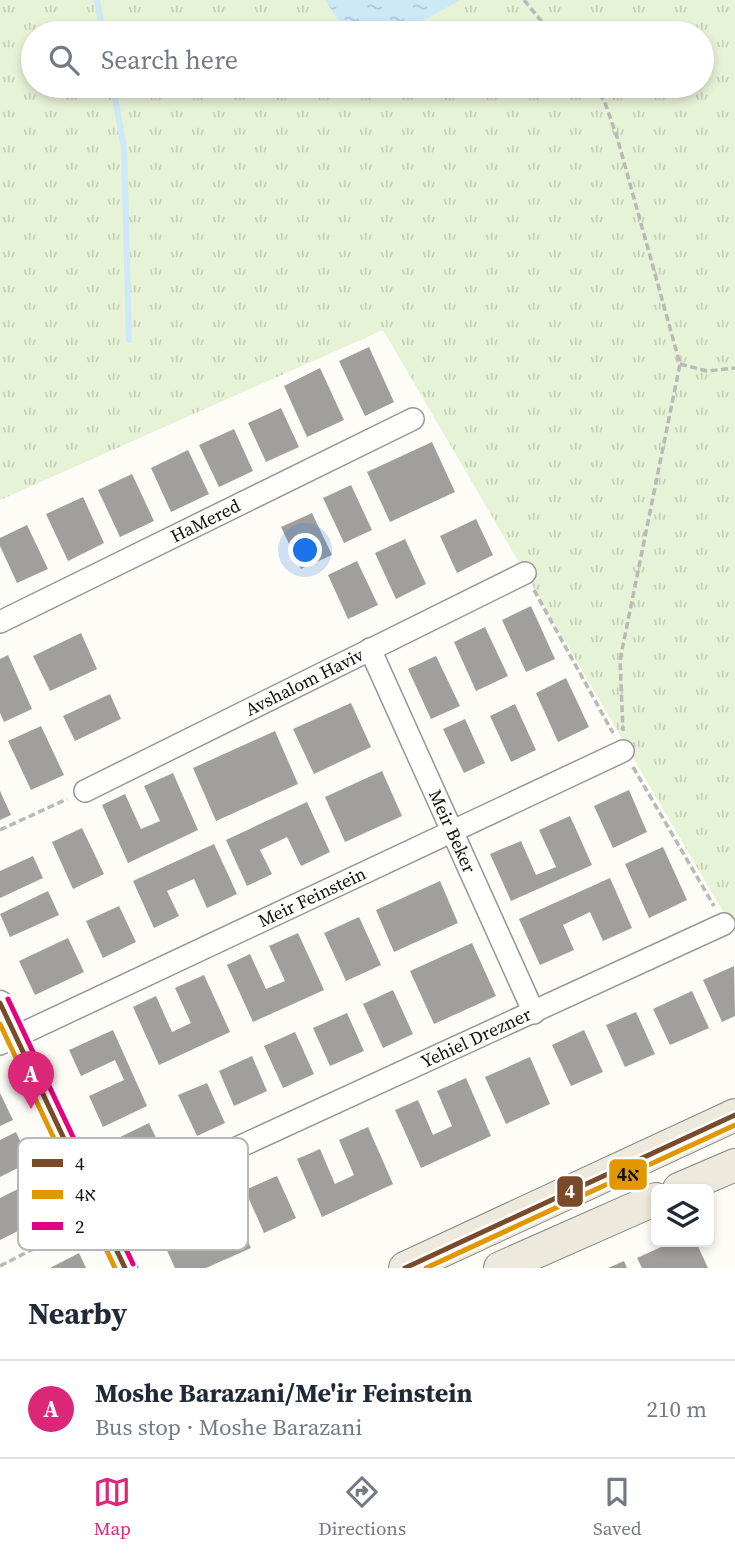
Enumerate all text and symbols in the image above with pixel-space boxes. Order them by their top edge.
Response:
search box [21,21,714,98]
icon: search [45,41,83,79]
text: Search here [101,42,238,78]
street label: HaMered [166,493,244,548]
your location [288,533,322,567]
street label: Avshalom Haviv [241,642,368,722]
street label: Meir Beker [423,785,482,877]
street label: Meir Feinstein [254,861,370,933]
street label: Yehiel Drezner [417,1001,535,1074]
pin: A [8,1051,54,1109]
legend [18,1138,248,1250]
text: 4 [75,1150,85,1176]
line badge: 4א [608,1158,648,1191]
text: 4א [617,1161,639,1187]
line badge: 4 [556,1175,584,1208]
text: 4 [565,1178,575,1204]
text: 4א [75,1181,96,1207]
map controls [651,1184,714,1247]
button: layers [651,1184,714,1247]
text: 2 [75,1213,85,1239]
text: Nearby [28,1293,127,1334]
text: Moshe Barazani/Me'ir Feinstein [95,1375,472,1411]
text: A [43,1393,59,1425]
text: 210 m [646,1393,707,1425]
text: Bus stop · Moshe Barazani [95,1411,362,1443]
tab: Map [93,1473,131,1541]
tab: Directions [318,1473,406,1541]
tab: Saved [593,1473,642,1541]

